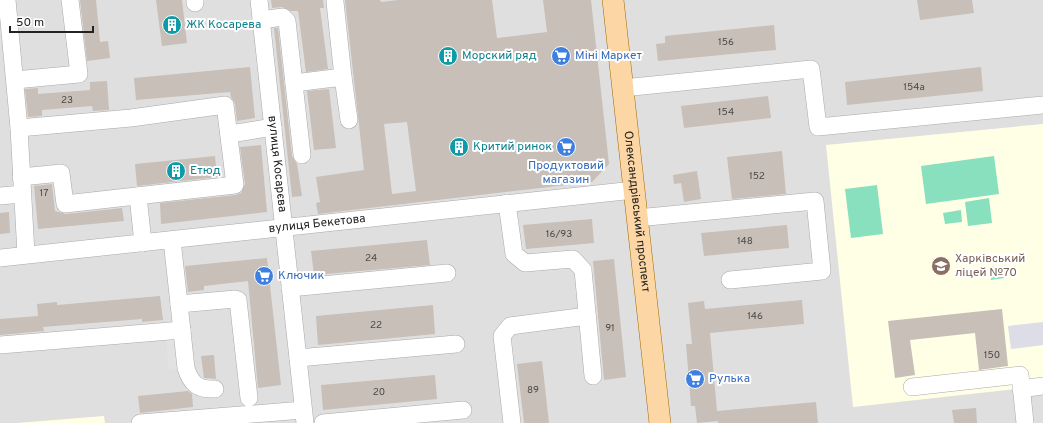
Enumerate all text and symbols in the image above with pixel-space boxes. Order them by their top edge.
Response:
scale bar [10,8,93,34]
building icon: ЖК Косарева [161,14,183,36]
text: 50 m [16,15,44,31]
place label: ЖК Косарева [186,17,261,33]
house number: 156 [718,36,734,49]
building icon: Морский ряд [437,45,459,67]
supermarket icon: Міні Маркет [550,45,572,67]
place label: Морский ряд [462,48,537,64]
place label: Міні Маркет [575,48,642,64]
house number: 154а [903,81,925,94]
house number: 23 [61,94,73,107]
house number: 154 [718,106,734,119]
street label: вулиця Косарєва [264,115,290,213]
street label: Олександрівський проспект [620,130,653,294]
building icon: Критий ринок [448,136,470,158]
supermarket icon: Продуктовий магазин [555,136,577,158]
place label: Критий ринок [473,139,552,155]
place label: Продуктовий магазин [528,158,604,188]
building icon: Етюд [165,160,187,182]
place label: Етюд [190,163,221,179]
house number: 152 [749,170,765,183]
house number: 17 [40,187,48,200]
street label: вулиця Бекетова [268,211,366,237]
house number: 16/93 [546,228,572,241]
house number: 148 [737,235,753,248]
place label: Харківський ліцей №70 [955,251,1025,281]
house number: 24 [365,252,377,265]
school or university icon: Харківський ліцей №70 [930,255,952,277]
supermarket icon: Ключик [253,265,275,287]
place label: Ключик [278,268,324,284]
house number: 146 [747,310,763,323]
house number: 22 [370,319,382,332]
house number: 91 [605,322,615,335]
house number: 150 [984,349,1000,362]
supermarket icon: Рулька [684,368,706,390]
place label: Рулька [709,371,750,387]
house number: 89 [527,384,539,397]
house number: 20 [373,386,385,399]

